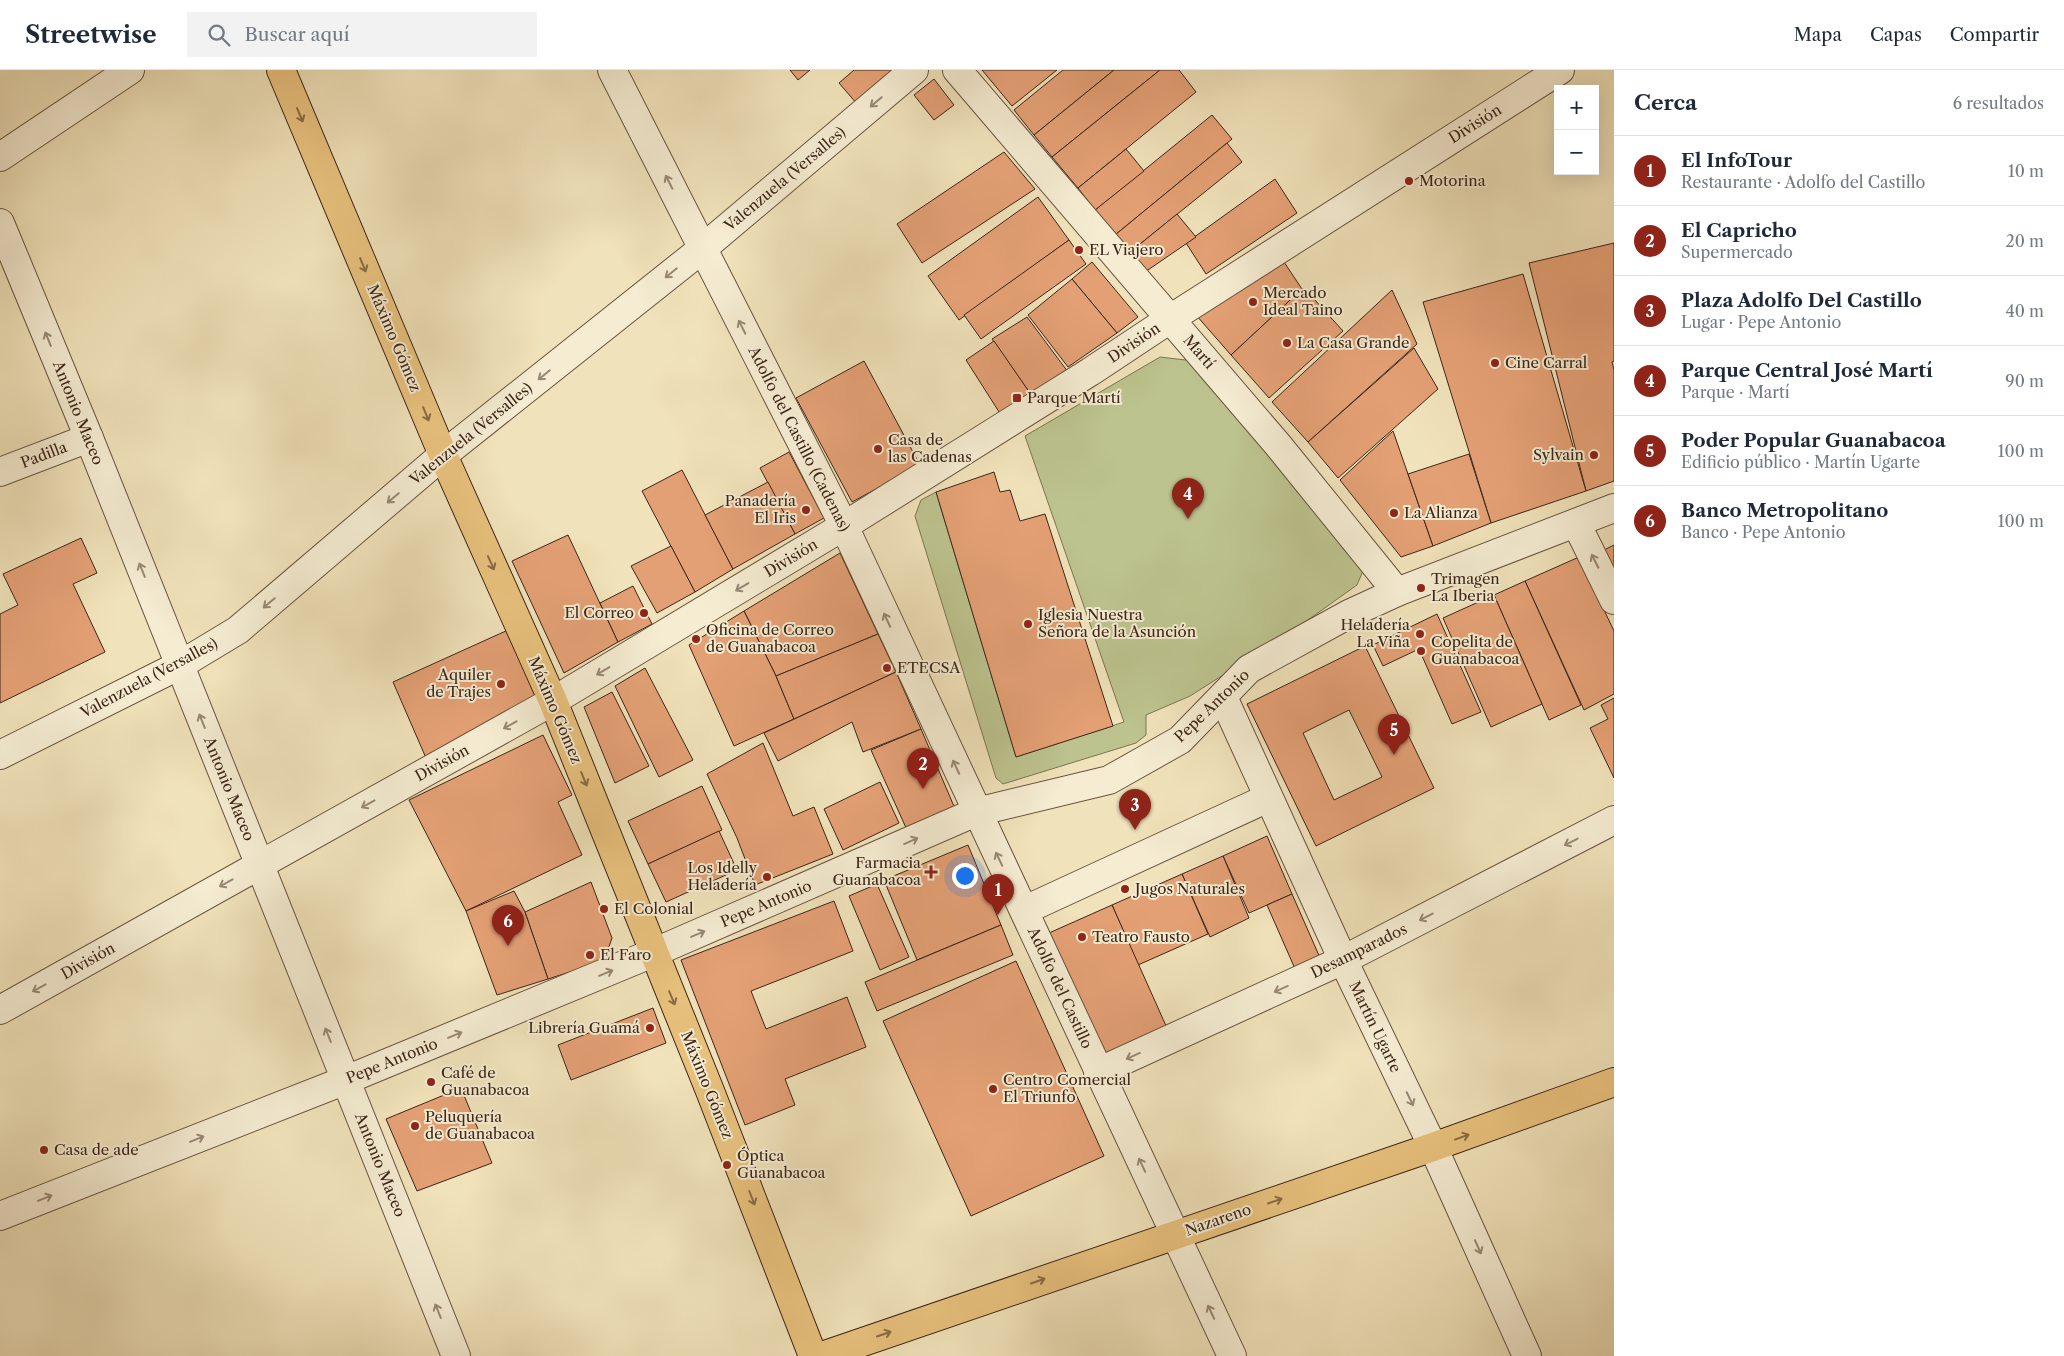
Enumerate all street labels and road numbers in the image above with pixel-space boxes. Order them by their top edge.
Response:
street label: División [1445,100,1505,147]
street label: Valenzuela (Versalles) [719,122,849,236]
street label: Máximo Gómez [363,281,426,395]
street label: División [1104,318,1164,367]
street label: Martí [1179,331,1220,373]
street label: Adolfo del Castillo (Cadenas) [744,342,855,535]
street label: Antonio Maceo [49,357,108,468]
street label: Valenzuela (Versalles) [405,378,536,490]
street label: Padilla [18,437,70,472]
street label: División [761,534,821,581]
street label: Valenzuela (Versalles) [76,633,221,722]
street label: Máximo Gómez [524,653,587,767]
street label: Pepe Antonio [1170,665,1253,746]
street label: Antonio Maceo [200,733,259,844]
street label: División [411,740,473,785]
street label: Pepe Antonio [717,876,814,931]
street label: Desamparados [1307,919,1410,982]
street label: Adolfo del Castillo [1024,923,1097,1052]
street label: División [57,938,119,983]
street label: Martín Ugarte [1345,978,1406,1076]
street label: Máximo Gómez [677,1028,738,1142]
street label: Pepe Antonio [343,1034,440,1088]
street label: Antonio Maceo [351,1109,410,1220]
street label: Nazareno [1182,1199,1253,1240]

